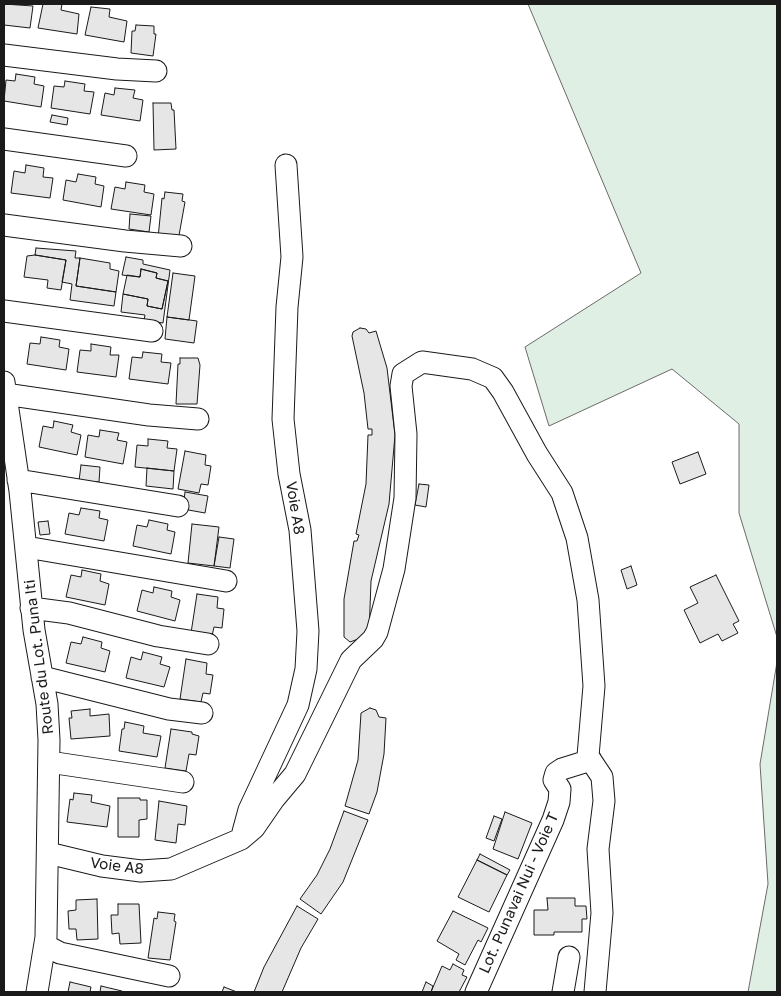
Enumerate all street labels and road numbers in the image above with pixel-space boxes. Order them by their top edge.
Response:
street label: Voie A8 [282,480,308,536]
street label: Route du Lot. Puna Iti [21,579,57,735]
street label: Lot. Punavai Nui - Voie T [475,810,563,976]
street label: Voie A8 [89,854,145,878]

